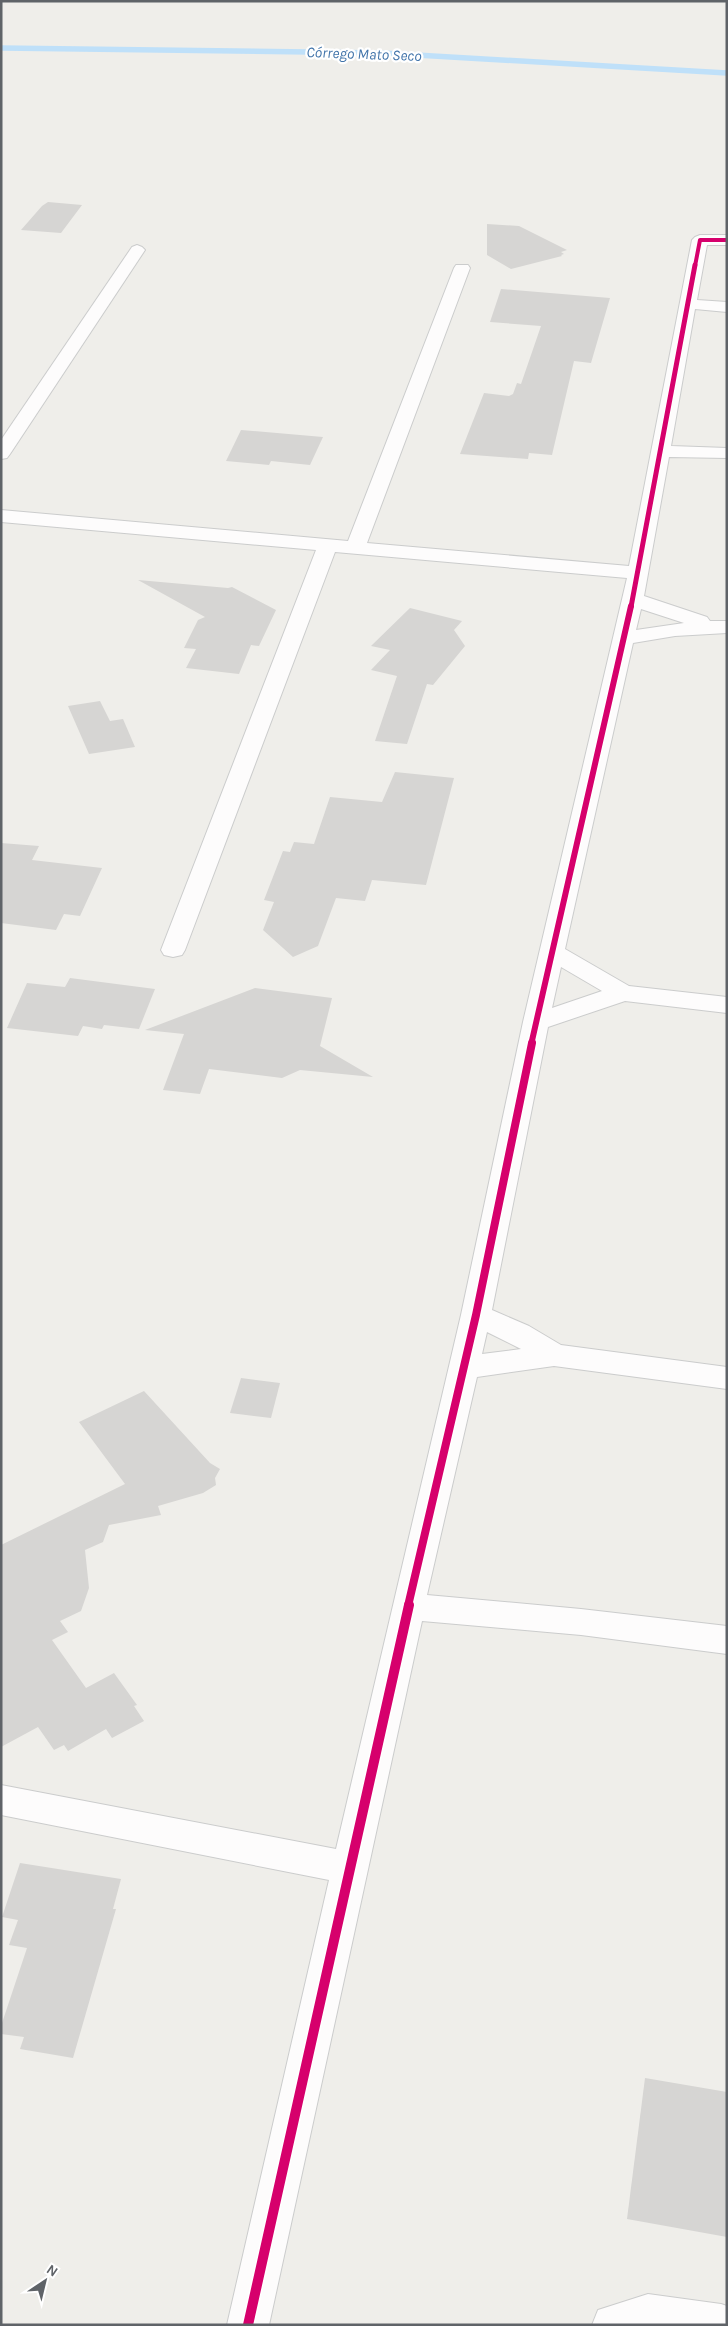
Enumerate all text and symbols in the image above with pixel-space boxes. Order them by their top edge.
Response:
water label: Córrego Mato Seco [306,43,422,65]
north arrow [20,2256,70,2306]
text: N [43,2261,61,2281]

